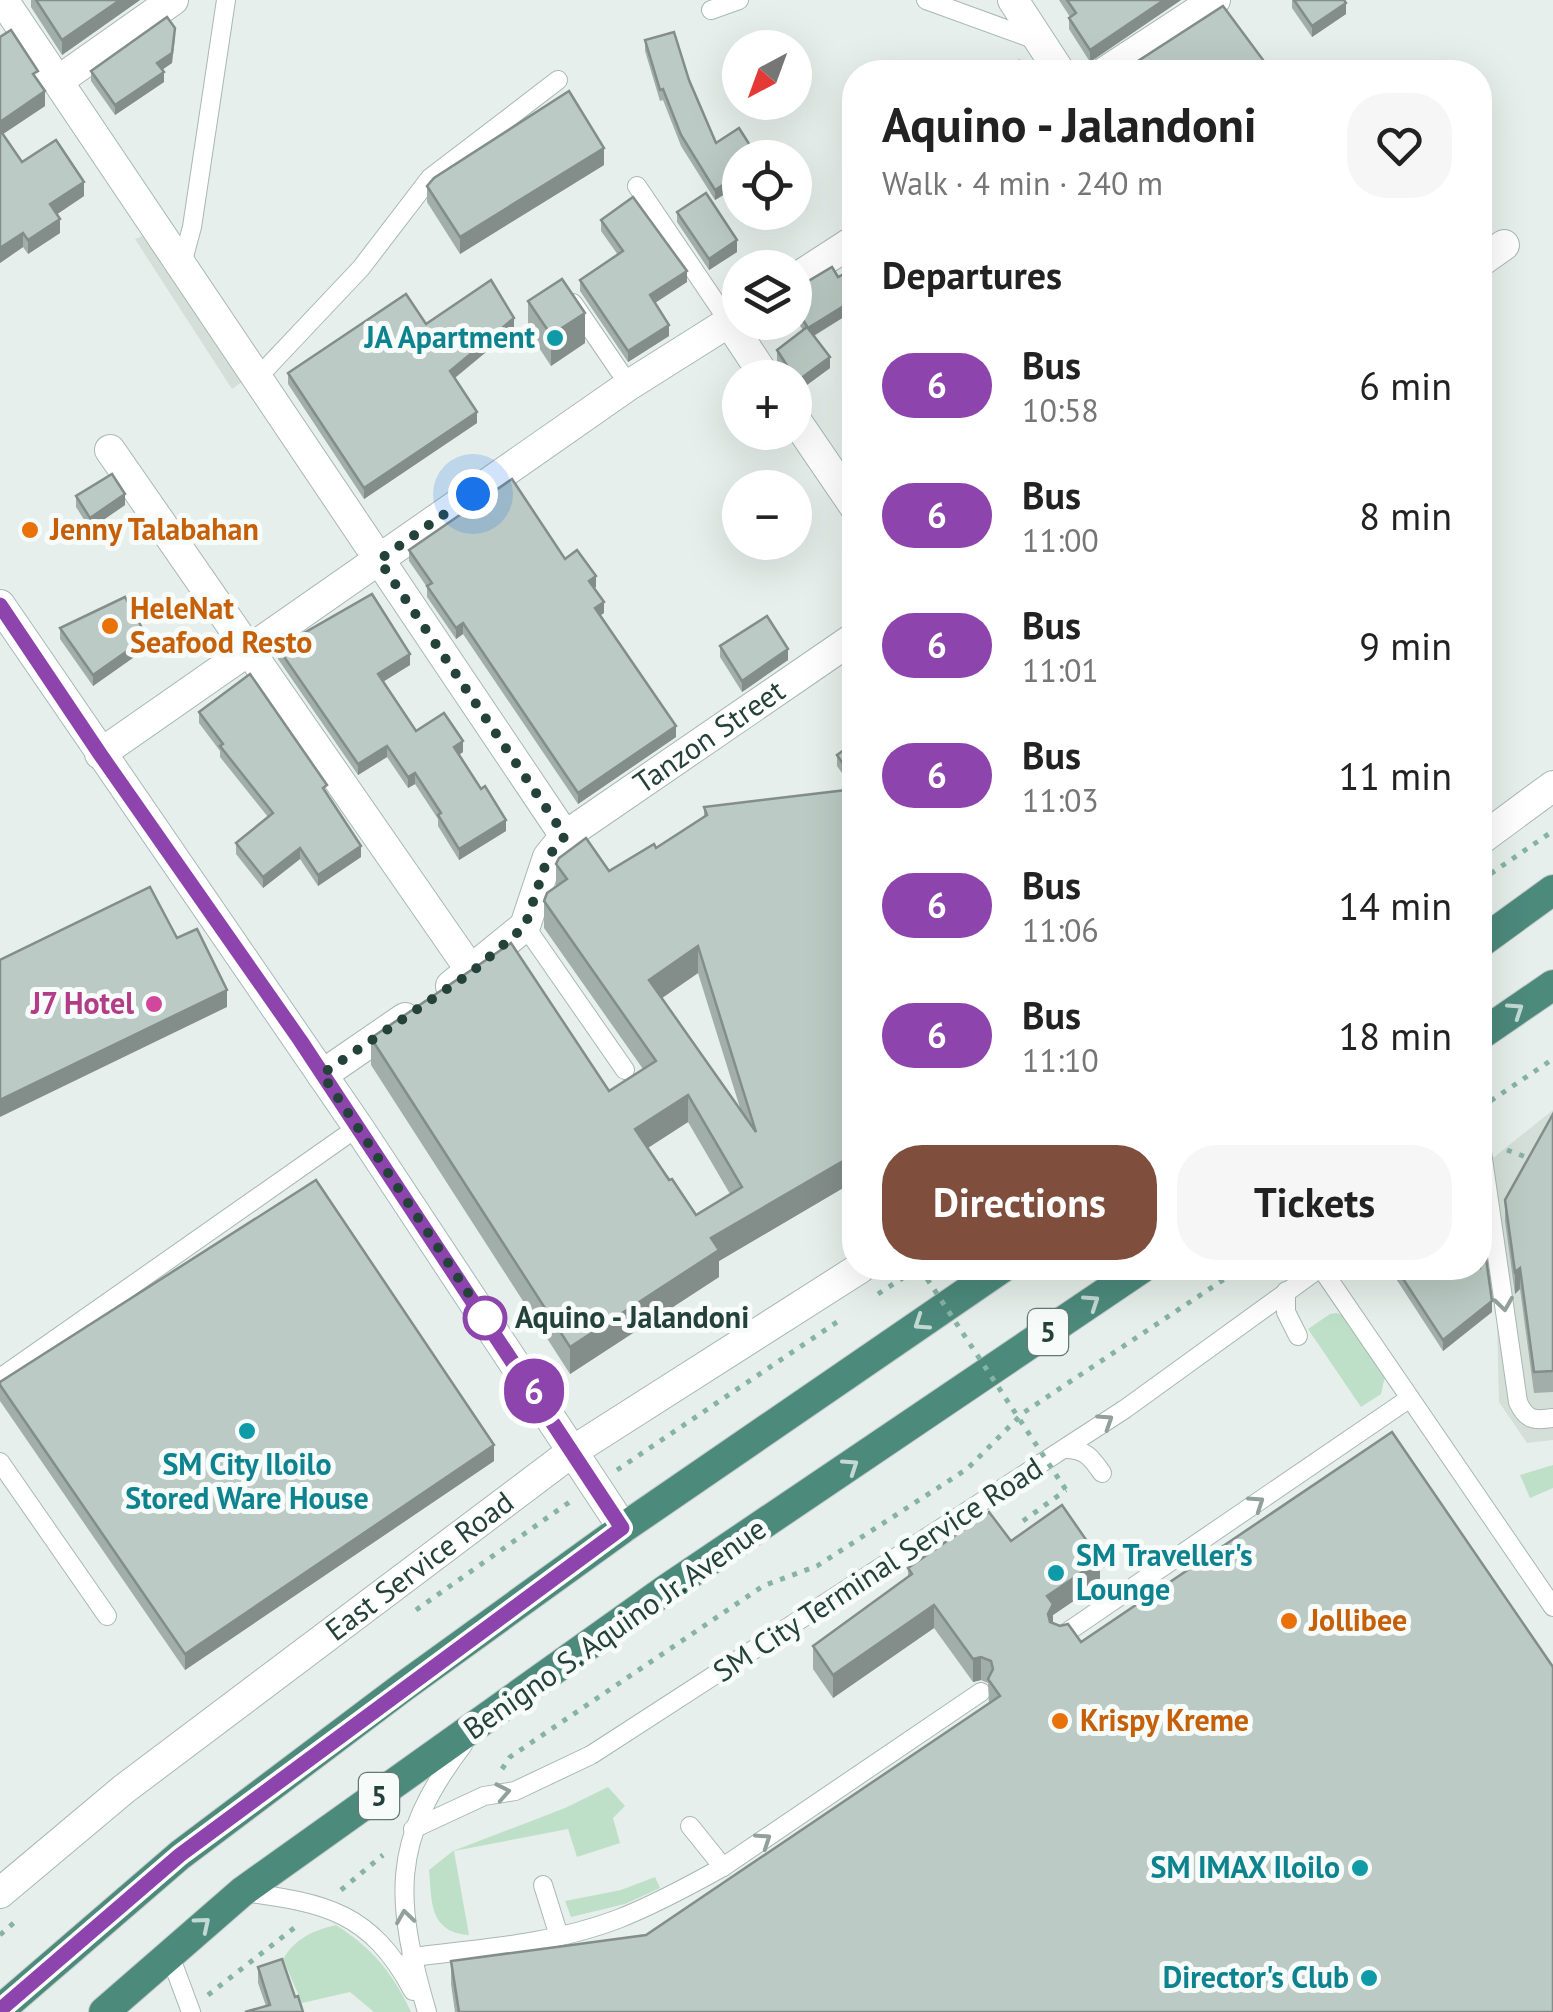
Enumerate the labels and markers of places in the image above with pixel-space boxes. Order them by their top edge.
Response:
place label: JA Apartment [363,317,536,356]
marker: JA Apartment [544,327,566,349]
place label: Jenny Talabahan [49,509,259,548]
marker: Jenny Talabahan [19,519,41,541]
place label: HeleNat Seafood Resto [130,588,312,661]
marker: HeleNat Seafood Resto [99,615,121,637]
place label: J7 Hotel [30,983,134,1022]
marker: J7 Hotel [143,993,165,1015]
marker: Aquino - Jalandoni [464,1297,506,1339]
place label: Aquino - Jalandoni [515,1297,749,1336]
marker: SM City Iloilo Stored Ware House [236,1420,258,1442]
place label: SM City Iloilo Stored Ware House [125,1444,369,1517]
place label: SM Traveller's Lounge [1076,1535,1253,1608]
marker: SM Traveller's Lounge [1045,1562,1067,1584]
place label: Jollibee [1308,1600,1407,1639]
marker: Jollibee [1278,1610,1300,1632]
place label: Krispy Kreme [1080,1700,1249,1739]
marker: Krispy Kreme [1049,1710,1071,1732]
place label: SM IMAX Iloilo [1151,1847,1340,1886]
marker: SM IMAX Iloilo [1349,1857,1371,1879]
place label: Director's Club [1163,1957,1349,1996]
marker: Director's Club [1358,1967,1380,1989]

